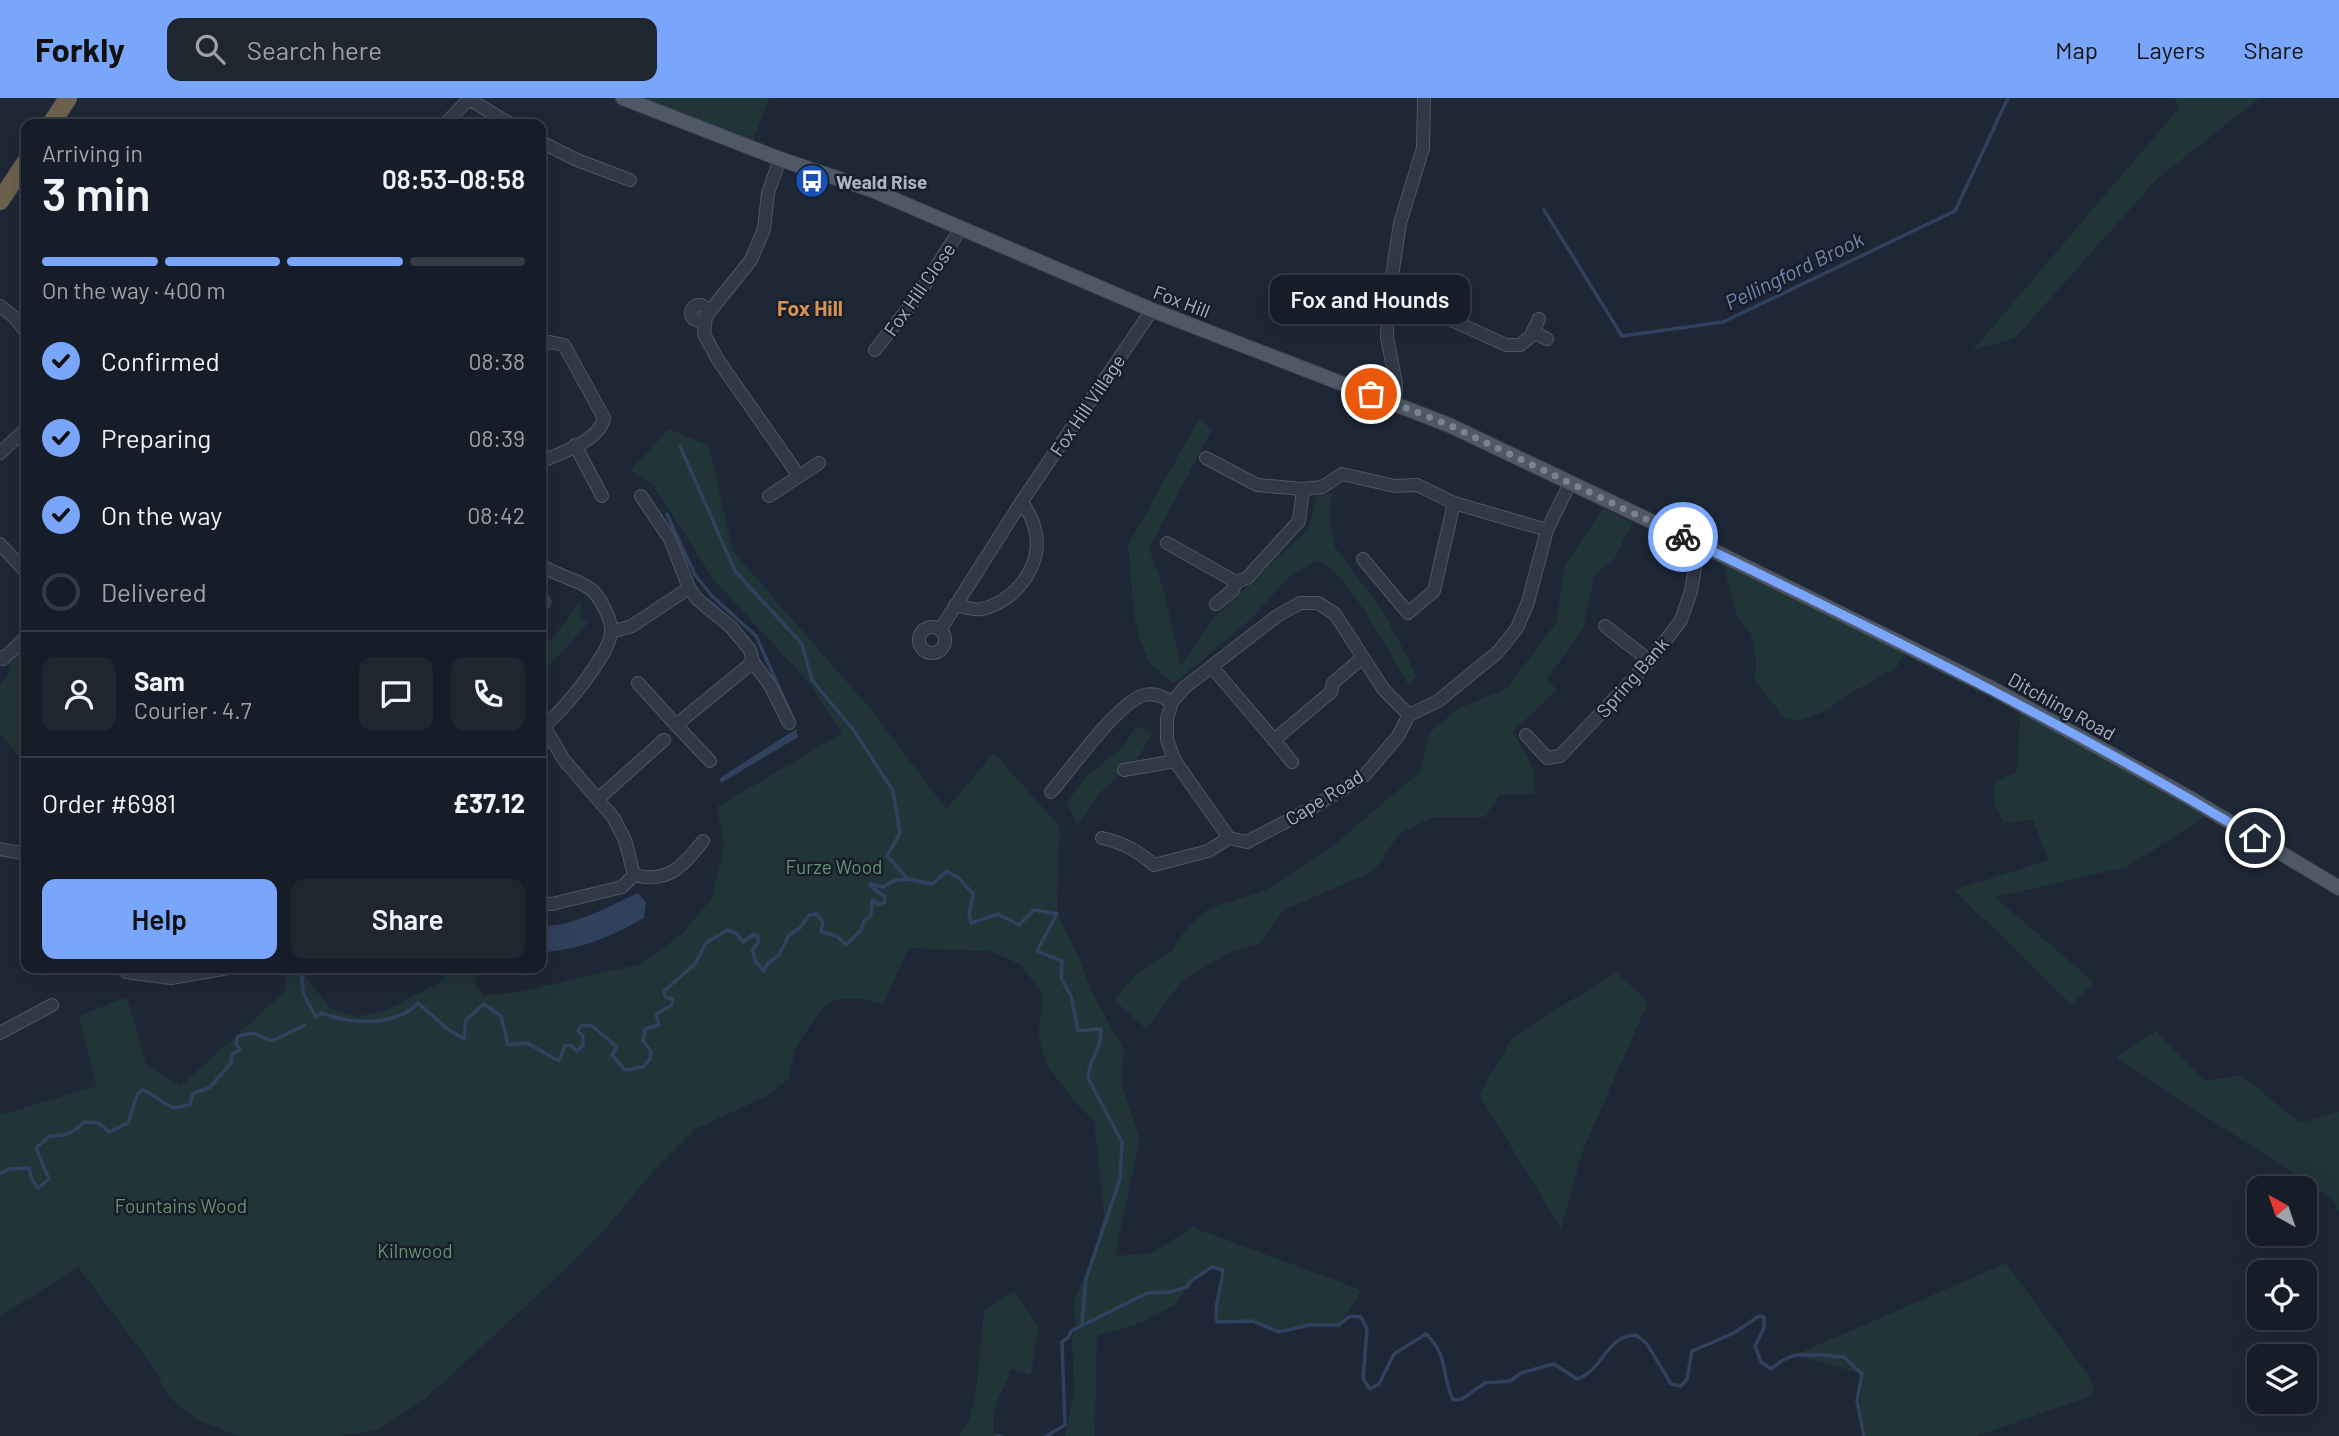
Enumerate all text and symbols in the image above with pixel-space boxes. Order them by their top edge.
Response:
search box [167,18,657,81]
text: Forkly [35,29,125,69]
icon: search [191,30,229,68]
text: Search here [247,34,382,65]
text: Map [2055,35,2098,64]
text: Layers [2136,35,2205,64]
text: Share [2243,35,2304,64]
text: Arriving in [42,139,143,167]
bus stop icon: Weald Rise [793,162,831,200]
text: 08:53–08:58 [382,163,525,194]
text: 3 min [42,165,151,220]
place label: Weald Rise [836,170,927,193]
water label: Pellingford Brook [1720,225,1868,314]
street label: Fox Hill Close [879,238,959,340]
callout: Fox and Hounds [1271,275,1471,324]
text: On the way · 400 m [42,276,226,304]
street label: Fox Hill [1150,280,1214,322]
text: Fox and Hounds [1291,285,1449,313]
district label: Fox Hill [777,295,843,320]
icon: check [42,342,80,380]
text: Confirmed [101,345,220,376]
text: 08:38 [468,347,525,375]
street label: Fox Hill Village [1045,350,1129,460]
pin [1341,364,1401,424]
icon: bag [1352,375,1390,413]
icon: check [42,419,80,457]
text: Preparing [101,422,211,453]
text: 08:39 [468,424,525,452]
icon: check [42,496,80,534]
text: On the way [101,499,222,530]
text: 08:42 [467,501,525,529]
courier [1648,502,1718,572]
icon: bike [1664,518,1702,556]
text: Delivered [101,576,207,607]
street label: Spring Bank [1591,632,1673,722]
button: person [42,657,116,731]
button: chat [359,657,433,731]
button: phone [451,657,525,731]
text: Sam [134,665,185,696]
street label: Ditchling Road [2004,667,2120,745]
text: Courier · 4.7 [134,696,252,724]
street label: Cape Road [1281,764,1367,830]
text: Order #6981 [42,787,176,818]
text: £37.12 [453,787,525,818]
pin [2225,808,2285,868]
icon: home [2236,819,2274,857]
park label: Furze Wood [786,855,882,878]
button: Help [42,879,277,959]
button: Share [291,879,525,959]
north arrow [2247,1176,2317,1246]
map controls [2247,1176,2317,1414]
park label: Fountains Wood [115,1194,247,1217]
park label: Kilnwood [377,1239,453,1262]
button: locate [2247,1260,2317,1330]
button: layers [2247,1344,2317,1414]

